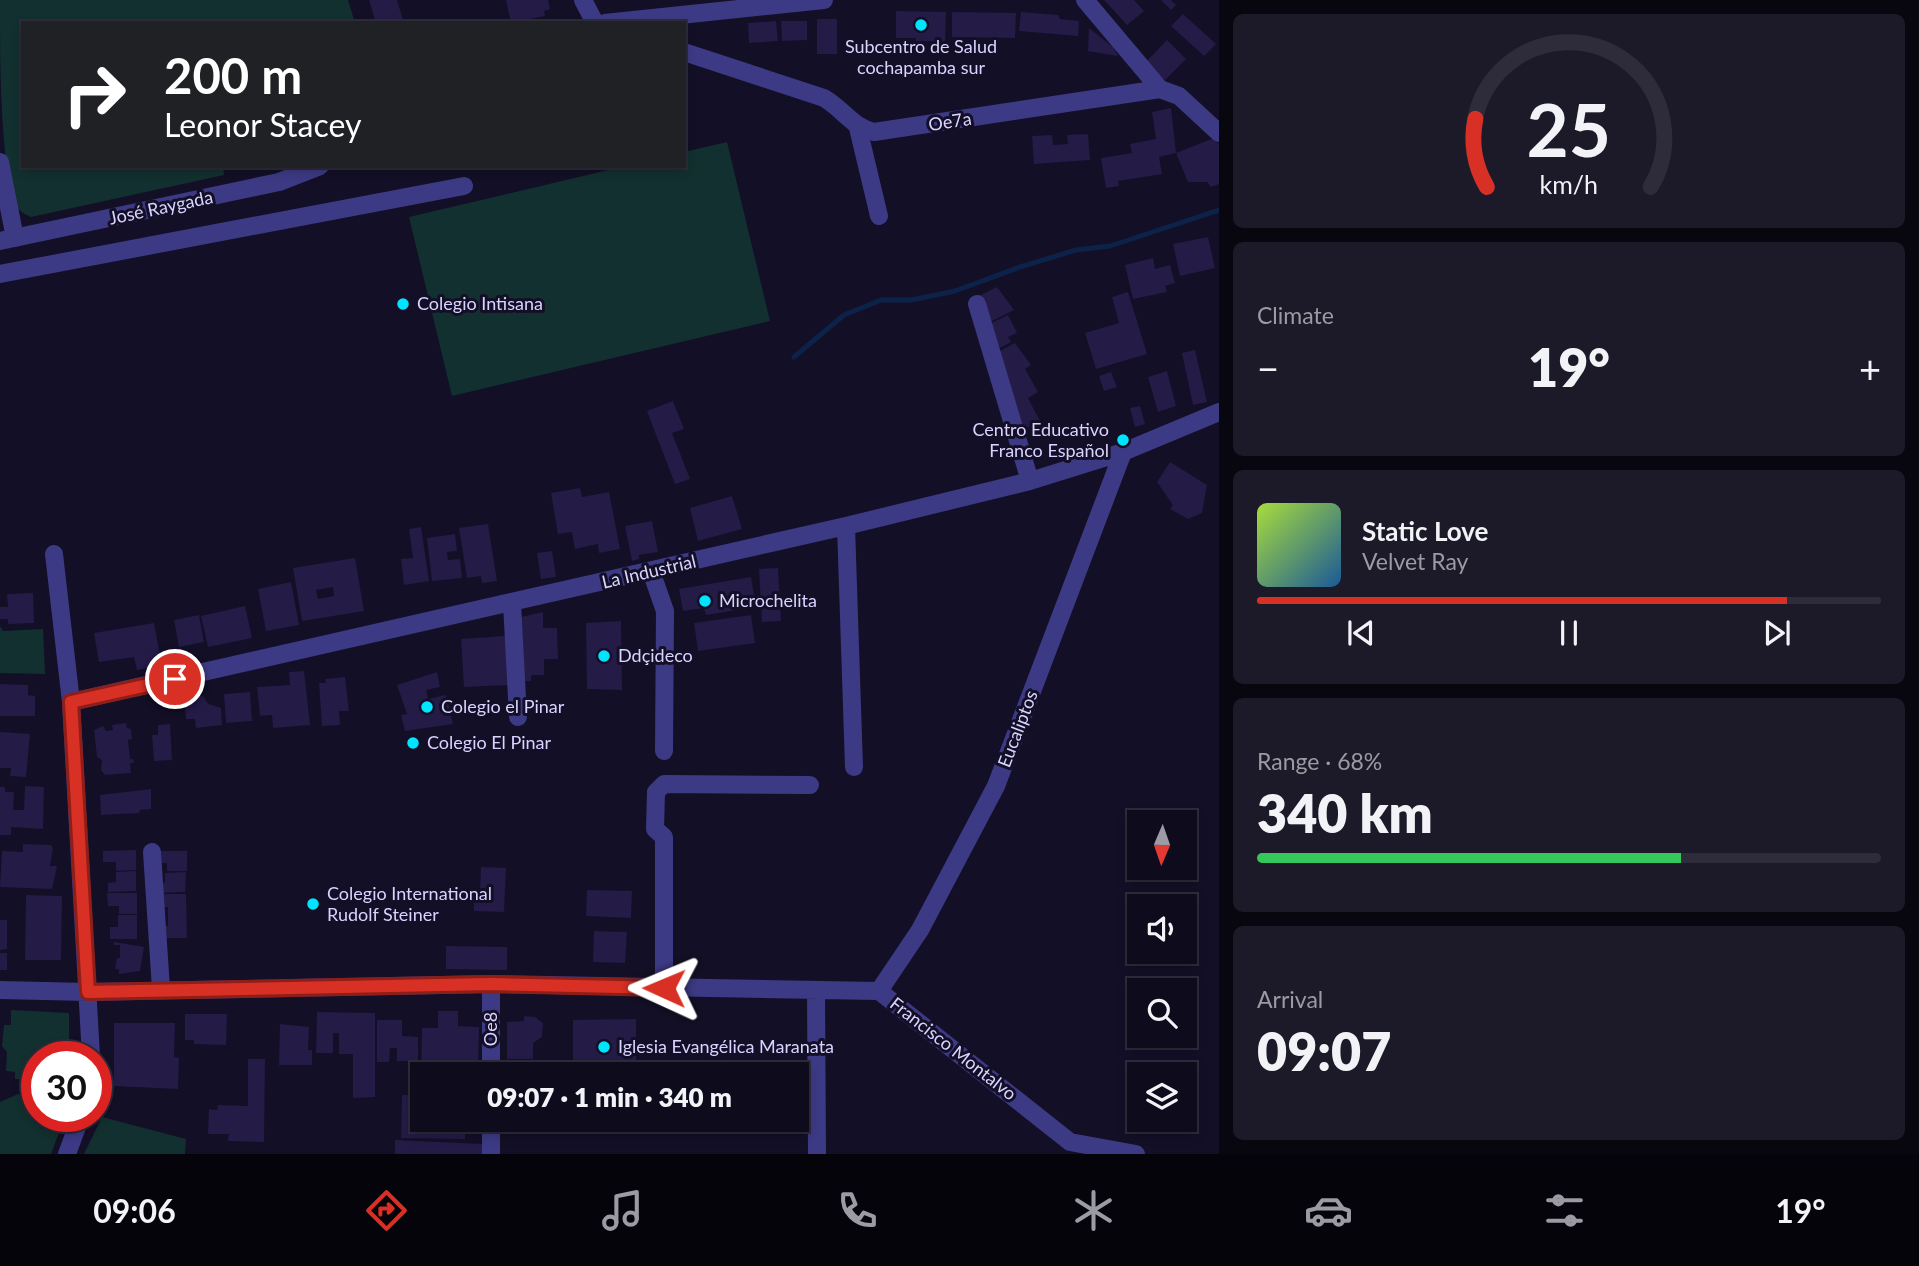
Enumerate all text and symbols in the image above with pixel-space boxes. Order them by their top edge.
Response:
marker: Subcentro de Salud cochapamba sur [913,17,929,33]
place label: Subcentro de Salud cochapamba sur [845,35,997,78]
text: 200 m [164,46,302,104]
icon: right [49,49,140,140]
text: 25 [1527,85,1611,173]
text: Leonor Stacey [164,105,361,144]
street label: Oe7a [927,107,973,135]
text: km/h [1540,169,1598,199]
street label: José Raygada [107,185,215,229]
place label: Colegio Intisana [417,292,543,314]
marker: Colegio Intisana [395,296,411,312]
text: Climate [1257,301,1334,329]
text: 19° [1528,336,1610,398]
text: − [1257,345,1279,391]
text: + [1859,345,1881,391]
place label: Centro Educativo Franco Español [972,418,1109,461]
marker: Centro Educativo Franco Español [1115,432,1131,448]
text: Static Love [1362,515,1489,547]
text: Velvet Ray [1362,547,1468,575]
street label: La Industrial [599,549,698,593]
place label: Microchelita [719,589,817,611]
marker: Microchelita [697,593,713,609]
icon: previous [1342,614,1380,652]
icon: pause [1550,614,1588,652]
icon: next [1758,614,1796,652]
place label: Ddçideco [618,644,693,666]
marker: Ddçideco [596,648,612,664]
pin [145,649,205,709]
icon: arrive [156,660,194,698]
street label: Eucaliptos [992,687,1042,770]
place label: Colegio el Pinar [441,695,565,717]
marker: Colegio el Pinar [419,699,435,715]
place label: Colegio El Pinar [427,731,552,753]
marker: Colegio El Pinar [405,735,421,751]
text: Range · 68% [1257,747,1382,775]
text: 340 km [1257,782,1433,844]
north arrow [1127,810,1197,880]
map controls [1127,810,1197,1132]
place label: Colegio International Rudolf Steiner [327,882,492,925]
button: sound [1127,894,1197,964]
marker: Colegio International Rudolf Steiner [305,896,321,912]
position arrow [627,951,701,1025]
button: search [1127,978,1197,1048]
text: Arrival [1257,985,1323,1013]
street label: Francisco Montalvo [886,992,1021,1104]
street label: Oe8 [479,1012,501,1046]
text: 09:07 [1257,1020,1391,1082]
place label: Iglesia Evangélica Maranata [618,1035,834,1057]
marker: Iglesia Evangélica Maranata [596,1039,612,1055]
speed limit sign: 30 [21,1041,112,1132]
button: layers [1127,1062,1197,1132]
text: 09:07 · 1 min · 340 m [487,1081,732,1113]
icon: directions [362,1186,411,1235]
icon: music [598,1186,647,1235]
icon: phone [833,1186,882,1235]
icon: climate [1069,1186,1118,1235]
icon: car [1304,1186,1353,1235]
icon: filters [1540,1186,1589,1235]
text: 09:06 [93,1191,176,1230]
text: 19° [1775,1191,1826,1230]

